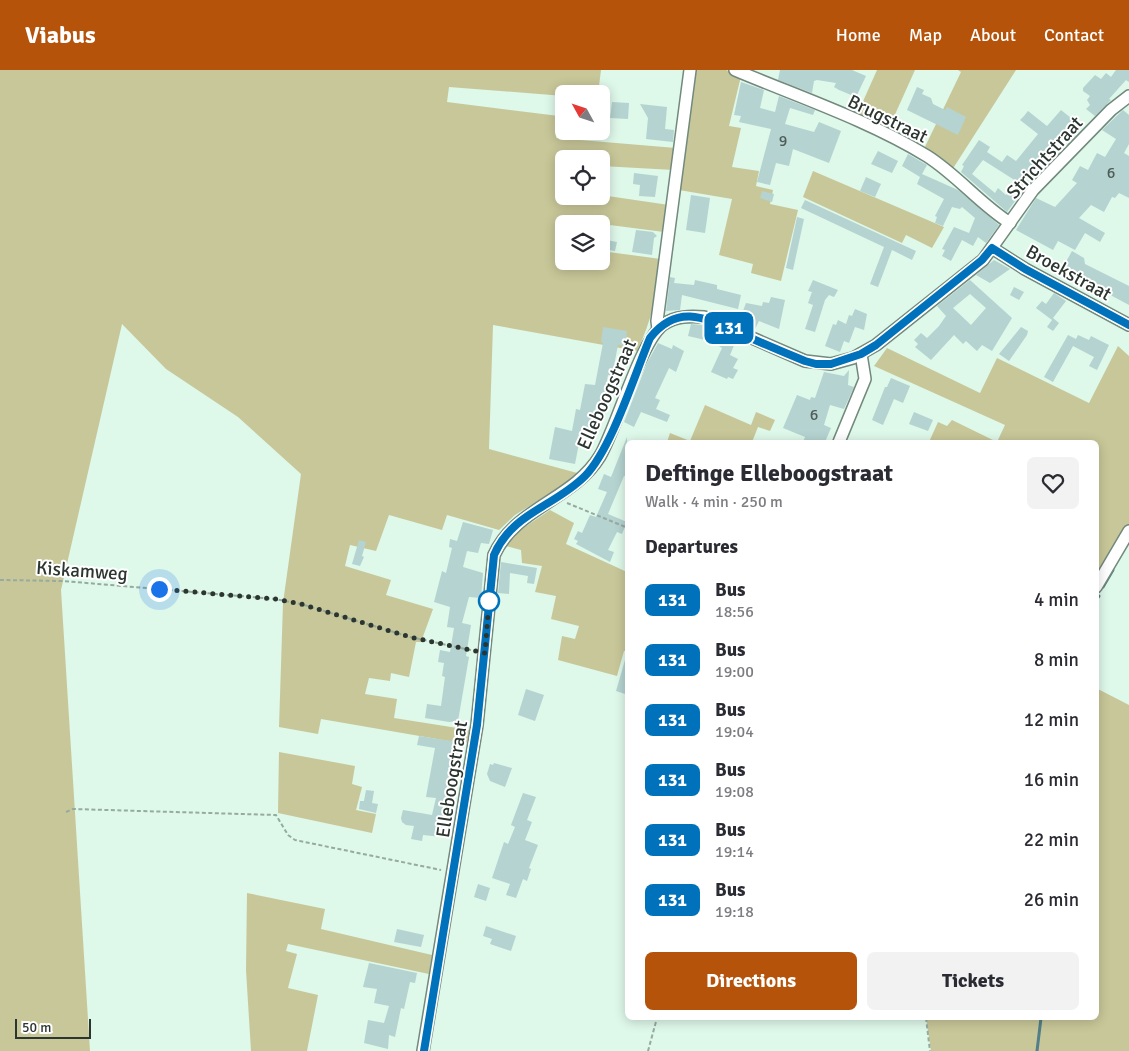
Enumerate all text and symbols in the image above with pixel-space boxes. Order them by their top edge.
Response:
text: Viabus [25,20,96,50]
text: Home [836,24,881,46]
text: Map [909,24,942,46]
text: About [970,24,1016,46]
text: Contact [1044,24,1104,46]
north arrow [555,85,610,140]
map controls [555,85,610,270]
street label: Brugstraat [844,89,932,149]
street label: Strichtstraat [1001,111,1088,204]
house number: 9 [779,131,787,151]
button: locate [555,150,610,205]
house number: 6 [1107,163,1115,183]
button: layers [555,215,610,270]
street label: Broekstraat [1021,240,1116,306]
line badge: 131 [700,312,758,344]
text: 131 [714,317,744,339]
street label: Elleboogstraat [572,335,642,453]
house number: 6 [810,405,818,425]
button: heart [1027,457,1079,509]
text: Deftinge Elleboogstraat [645,458,893,488]
text: Walk · 4 min · 250 m [645,492,783,512]
text: Departures [645,535,738,559]
street label: Kiskamweg [35,556,129,586]
your location [147,577,172,602]
text: Bus [715,578,746,602]
text: 4 min [1034,588,1079,612]
text: 131 [658,589,687,611]
unlabelled marker [478,590,500,612]
text: 18:56 [715,602,754,622]
text: Bus [715,638,746,662]
text: 8 min [1034,648,1079,672]
text: 131 [658,649,687,671]
text: 19:00 [715,662,754,682]
text: Bus [715,698,746,722]
text: 12 min [1024,708,1079,732]
text: 131 [658,709,687,731]
street label: Elleboogstraat [431,718,473,839]
text: 19:04 [715,722,754,742]
text: Bus [715,758,746,782]
text: 16 min [1024,768,1079,792]
text: 131 [658,769,687,791]
text: 19:08 [715,782,754,802]
text: Bus [715,818,746,842]
text: 22 min [1024,828,1079,852]
text: 131 [658,829,687,851]
text: 19:14 [715,842,754,862]
text: Bus [715,878,746,902]
text: 26 min [1024,888,1079,912]
text: 131 [658,889,687,911]
text: 19:18 [715,902,754,922]
button: Directions [645,952,857,1010]
button: Tickets [867,952,1079,1010]
scale bar [15,1016,91,1039]
text: 50 m [22,1019,51,1036]

